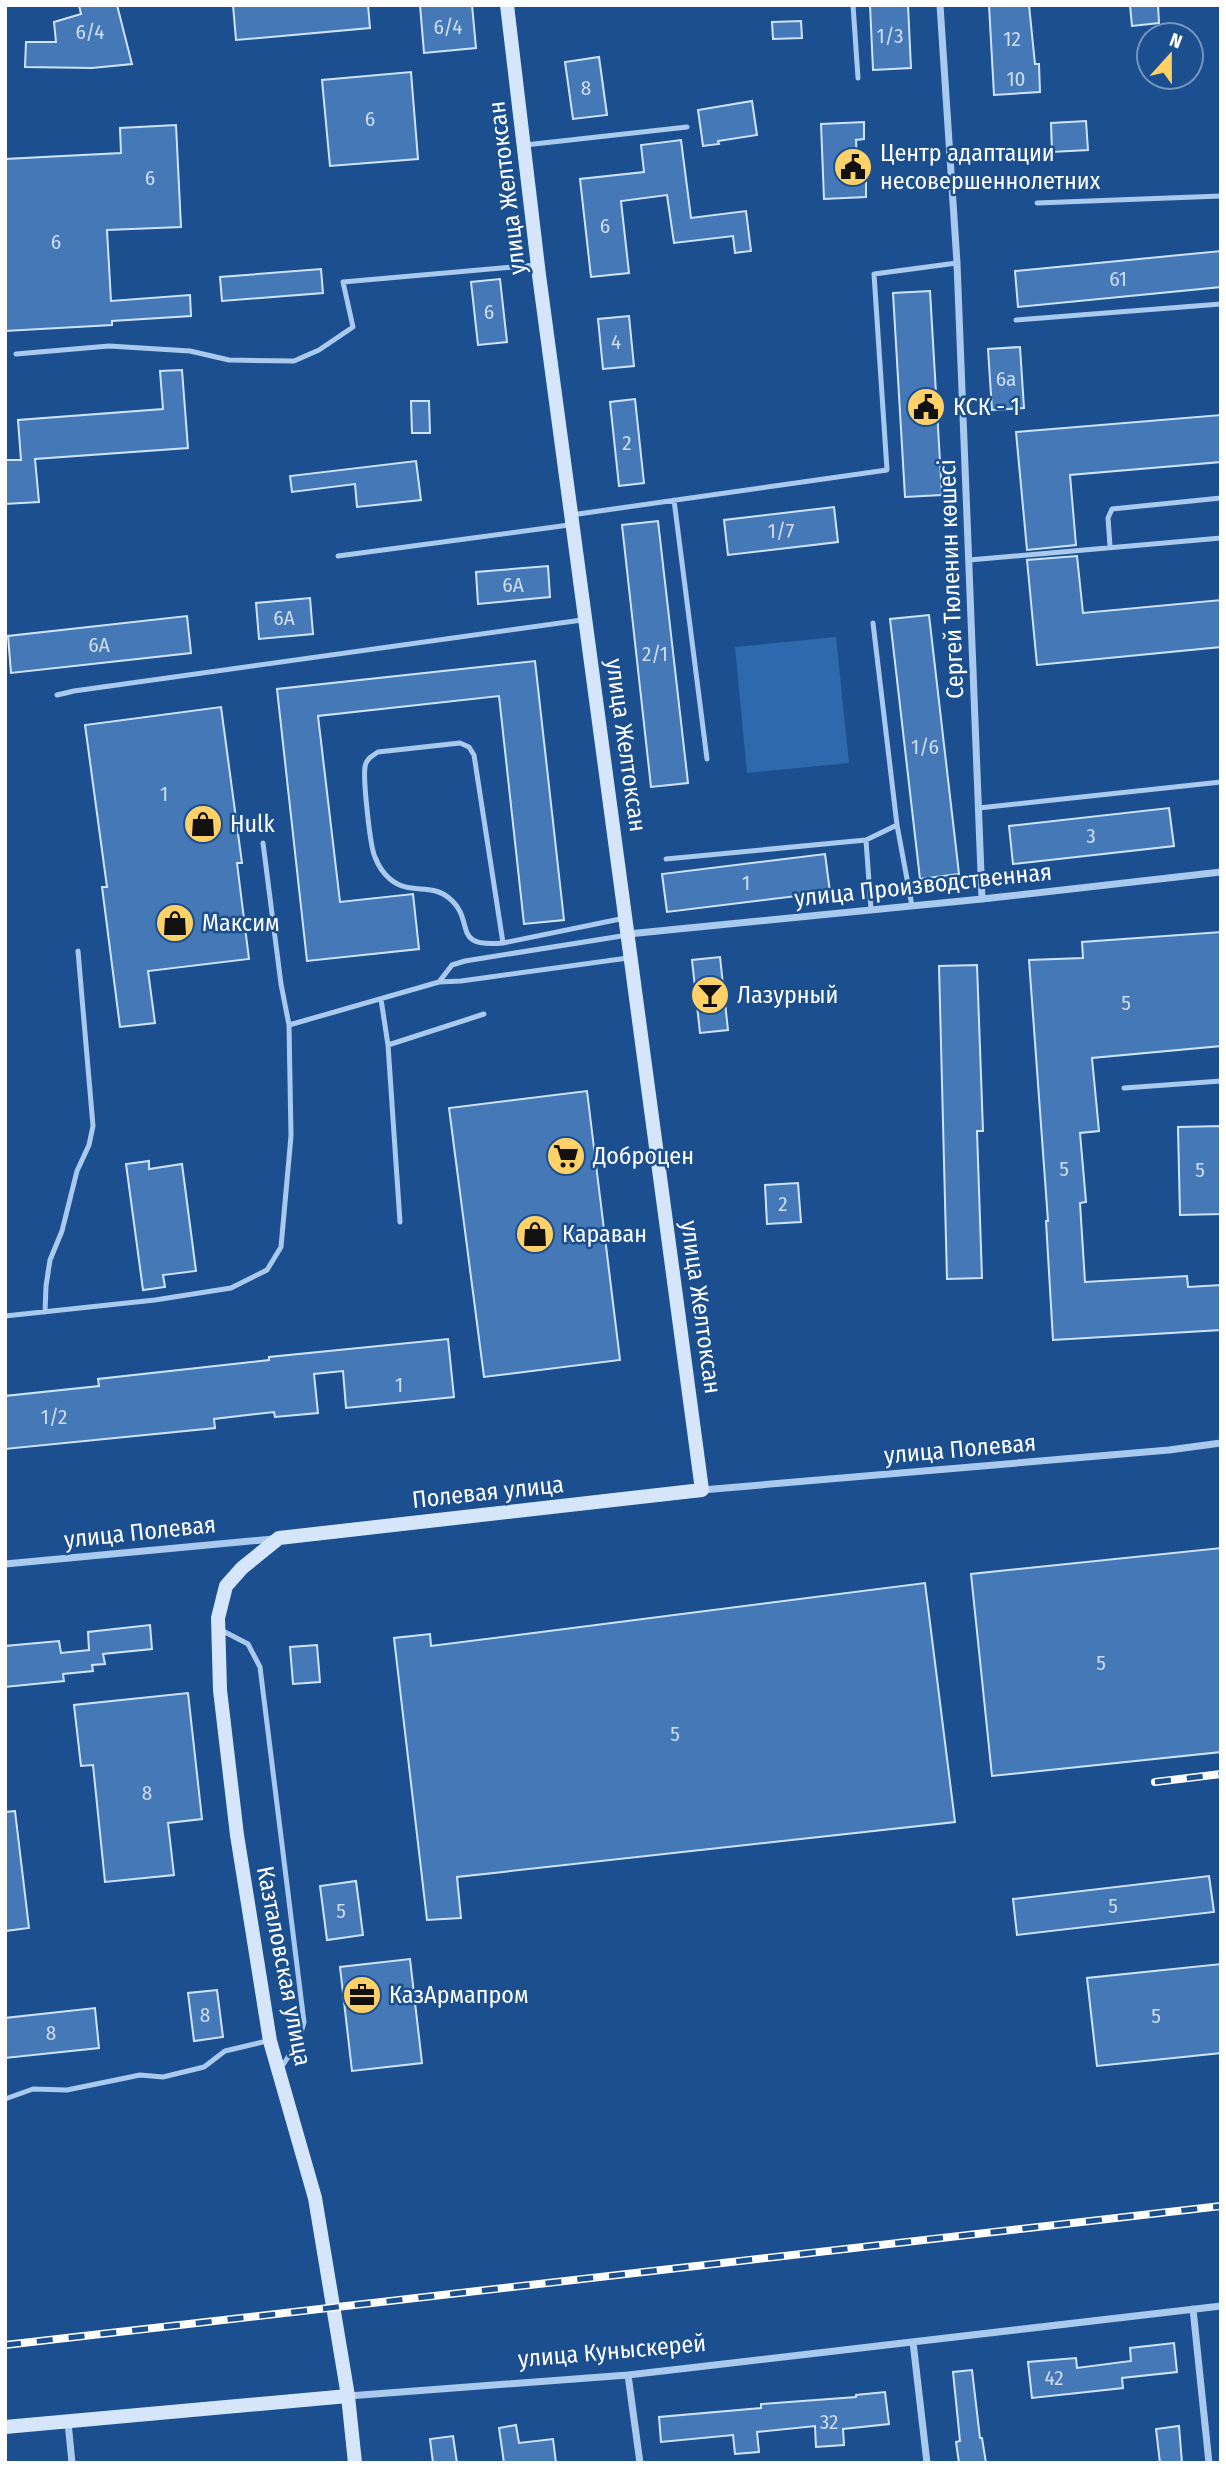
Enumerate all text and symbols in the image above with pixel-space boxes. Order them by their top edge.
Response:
house number: 6/4 [434,14,462,40]
house number: 6/4 [76,19,104,45]
north arrow [1135,21,1205,91]
house number: 1/3 [877,23,903,49]
house number: 12 [1003,26,1021,52]
text: N [1166,28,1185,53]
house number: 10 [1006,66,1026,92]
house number: 8 [581,75,591,101]
street label: улица Желтоксан [482,100,532,276]
house number: 6 [365,106,375,132]
place label: Центр адаптации несовершеннолетних [880,139,1101,195]
public building icon: Центр адаптации несовершеннолетних [832,146,874,188]
house number: 6 [145,165,155,191]
house number: 6 [600,213,610,239]
house number: 6 [51,229,61,255]
house number: 61 [1109,266,1127,292]
house number: 6 [484,299,494,325]
house number: 4 [611,329,621,355]
house number: 6а [996,366,1016,392]
public building icon: КСК - 1 [905,386,947,428]
place label: КСК - 1 [953,393,1020,421]
house number: 2 [622,430,632,456]
street label: Сергей Тюленин көшесі [933,459,969,699]
house number: 1/7 [768,518,794,544]
house number: 6А [502,572,524,598]
house number: 6А [273,605,295,631]
house number: 6А [88,632,110,658]
house number: 2/1 [642,641,668,667]
street label: улица Желтоксан [600,657,652,833]
house number: 1/6 [911,734,939,760]
house number: 1 [160,781,168,807]
shop icon: Hulk [182,803,224,845]
place label: Hulk [230,810,275,838]
house number: 3 [1086,823,1096,849]
street label: улица Производственная [793,858,1053,912]
house number: 1 [742,870,750,896]
shop icon: Максим [154,902,196,944]
place label: Максим [202,909,280,937]
bar icon: Лазурный [689,974,731,1016]
place label: Лазурный [737,981,838,1009]
house number: 5 [1121,990,1131,1016]
supermarket icon: Доброцен [545,1135,587,1177]
place label: Доброцен [592,1142,694,1170]
house number: 5 [1059,1156,1069,1182]
house number: 5 [1195,1157,1205,1183]
house number: 2 [778,1191,788,1217]
shop icon: Караван [514,1213,556,1255]
street label: улица Желтоксан [675,1219,727,1395]
place label: Караван [562,1220,647,1248]
house number: 1 [395,1372,403,1398]
house number: 1/2 [41,1404,67,1430]
street label: улица Полевая [883,1428,1037,1470]
street label: Полевая улица [411,1470,565,1514]
street label: улица Полевая [63,1510,217,1554]
house number: 5 [1096,1650,1106,1676]
house number: 5 [670,1721,680,1747]
house number: 8 [142,1780,152,1806]
street label: Казталовская улица [251,1864,317,2068]
house number: 5 [1108,1893,1118,1919]
house number: 5 [336,1898,346,1924]
office icon: КазАрмапром [341,1974,383,2016]
place label: КазАрмапром [389,1981,529,2009]
house number: 8 [200,2002,210,2028]
house number: 5 [1151,2003,1161,2029]
house number: 8 [46,2020,56,2046]
street label: улица Куныскерей [517,2329,707,2373]
house number: 42 [1044,2365,1064,2391]
house number: 32 [820,2409,838,2435]

